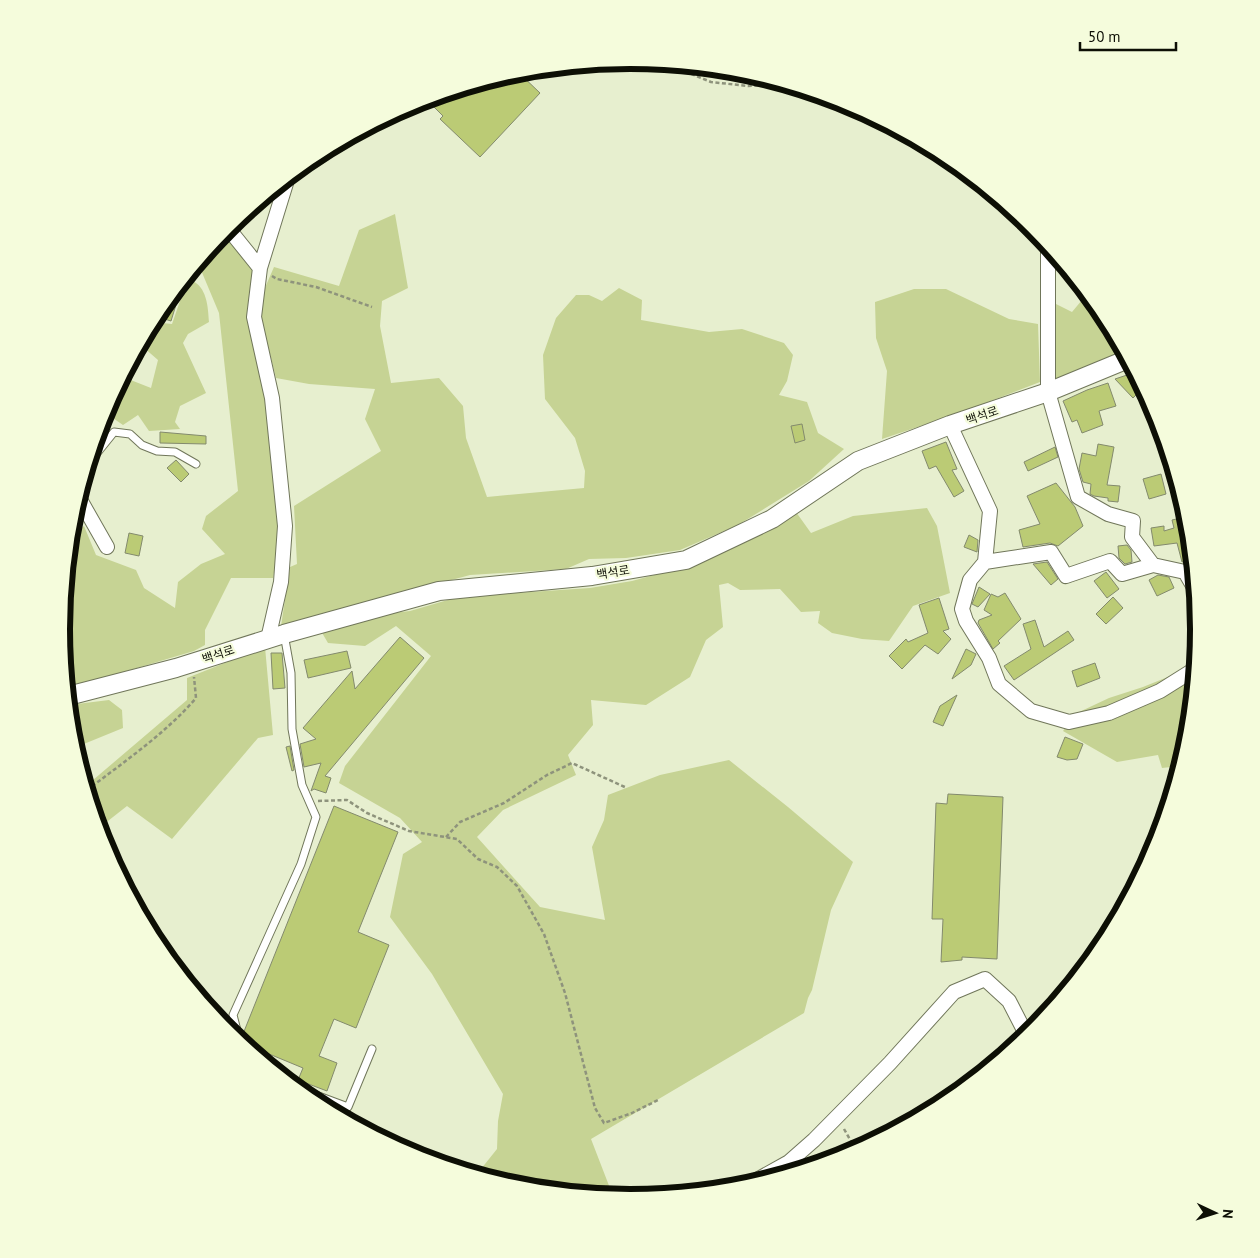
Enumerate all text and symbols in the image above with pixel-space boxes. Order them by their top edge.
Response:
scale bar [1080,20,1176,52]
text: 50 m [1088,27,1121,46]
street label: 백석로 [964,403,1000,427]
street label: 백석로 [595,562,631,582]
street label: 백석로 [200,642,236,666]
north arrow [1190,1188,1240,1238]
text: N [1219,1209,1237,1219]

